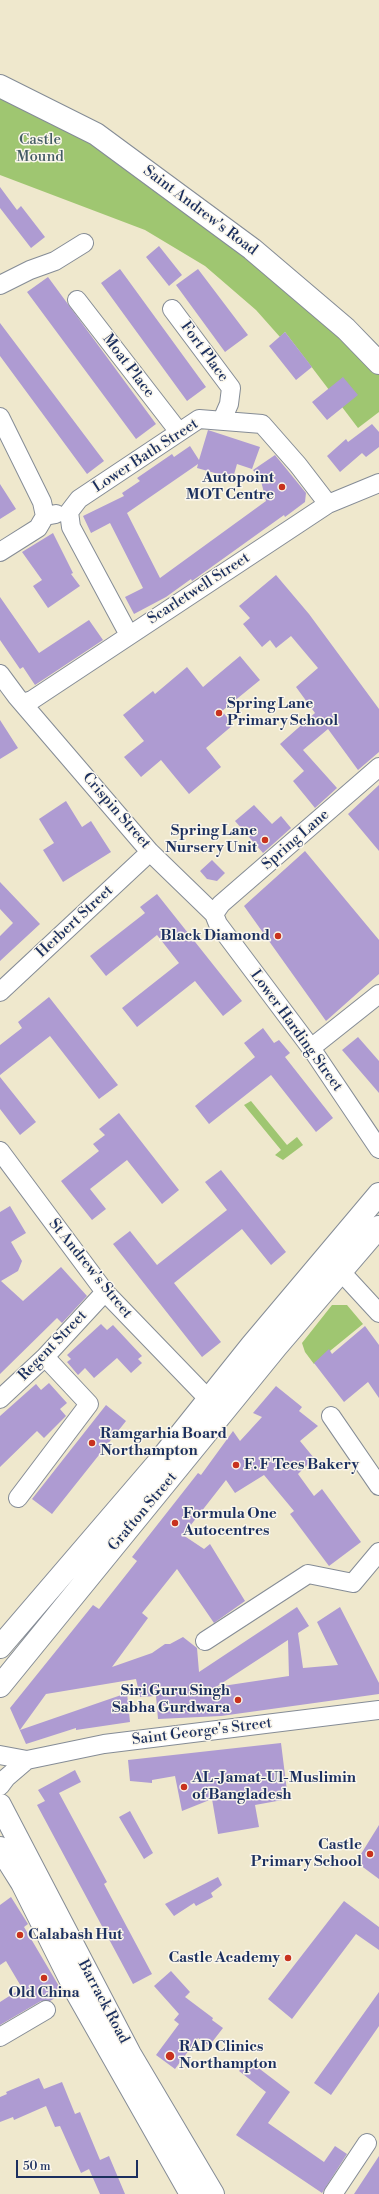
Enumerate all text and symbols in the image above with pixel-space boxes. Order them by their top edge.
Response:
park label: Castle Mound [16,131,64,166]
street label: Saint Andrew's Road [139,162,261,260]
street label: Fort Place [176,318,232,386]
street label: Moat Place [98,331,158,401]
street label: Lower Bath Street [90,415,202,497]
place label: Autopoint MOT Centre [186,469,274,504]
marker: Autopoint MOT Centre [277,482,287,492]
street label: Scarletwell Street [145,549,253,629]
place label: Spring Lane Primary School [227,695,338,730]
marker: Spring Lane Primary School [214,708,224,718]
street label: Crispin Street [78,769,154,853]
street label: Spring Lane [259,806,333,874]
place label: Spring Lane Nursery Unit [165,822,257,857]
marker: Spring Lane Nursery Unit [260,835,270,845]
street label: Herbert Street [33,882,117,962]
place label: Black Diamond [160,927,270,945]
marker: Black Diamond [273,931,283,941]
street label: Lower Harding Street [246,967,346,1095]
street label: St Andrew's Street [44,1216,136,1322]
street label: Regent Street [15,1307,91,1385]
place label: Ramgarhia Board Northampton [100,1425,227,1460]
marker: Ramgarhia Board Northampton [87,1438,97,1448]
place label: F. F Tees Bakery [244,1456,359,1474]
marker: F. F Tees Bakery [231,1460,241,1470]
street label: Grafton Street [105,1469,181,1555]
place label: Formula One Autocentres [183,1505,277,1540]
marker: Formula One Autocentres [170,1518,180,1528]
place label: Siri Guru Singh Sabha Gurdwara [112,1682,230,1717]
marker: Siri Guru Singh Sabha Gurdwara [233,1695,243,1705]
street label: Saint George's Street [131,1714,273,1750]
place label: AL-Jamat-Ul-Muslimin of Bangladesh [192,1769,356,1804]
marker: AL-Jamat-Ul-Muslimin of Bangladesh [179,1782,189,1792]
place label: Castle Primary School [251,1836,362,1871]
marker: Castle Primary School [365,1849,375,1859]
place label: Calabash Hut [28,1926,122,1944]
marker: Calabash Hut [15,1930,25,1940]
place label: Castle Academy [168,1949,280,1967]
marker: Castle Academy [283,1953,293,1963]
street label: Barrack Road [73,1957,133,2047]
marker: Old China [39,1973,49,1983]
place label: Old China [8,1984,80,2002]
place label: RAD Clinics Northampton [179,2038,277,2073]
marker: RAD Clinics Northampton [164,2050,176,2062]
scale bar [18,2152,140,2178]
text: 50 m [23,2159,51,2174]

